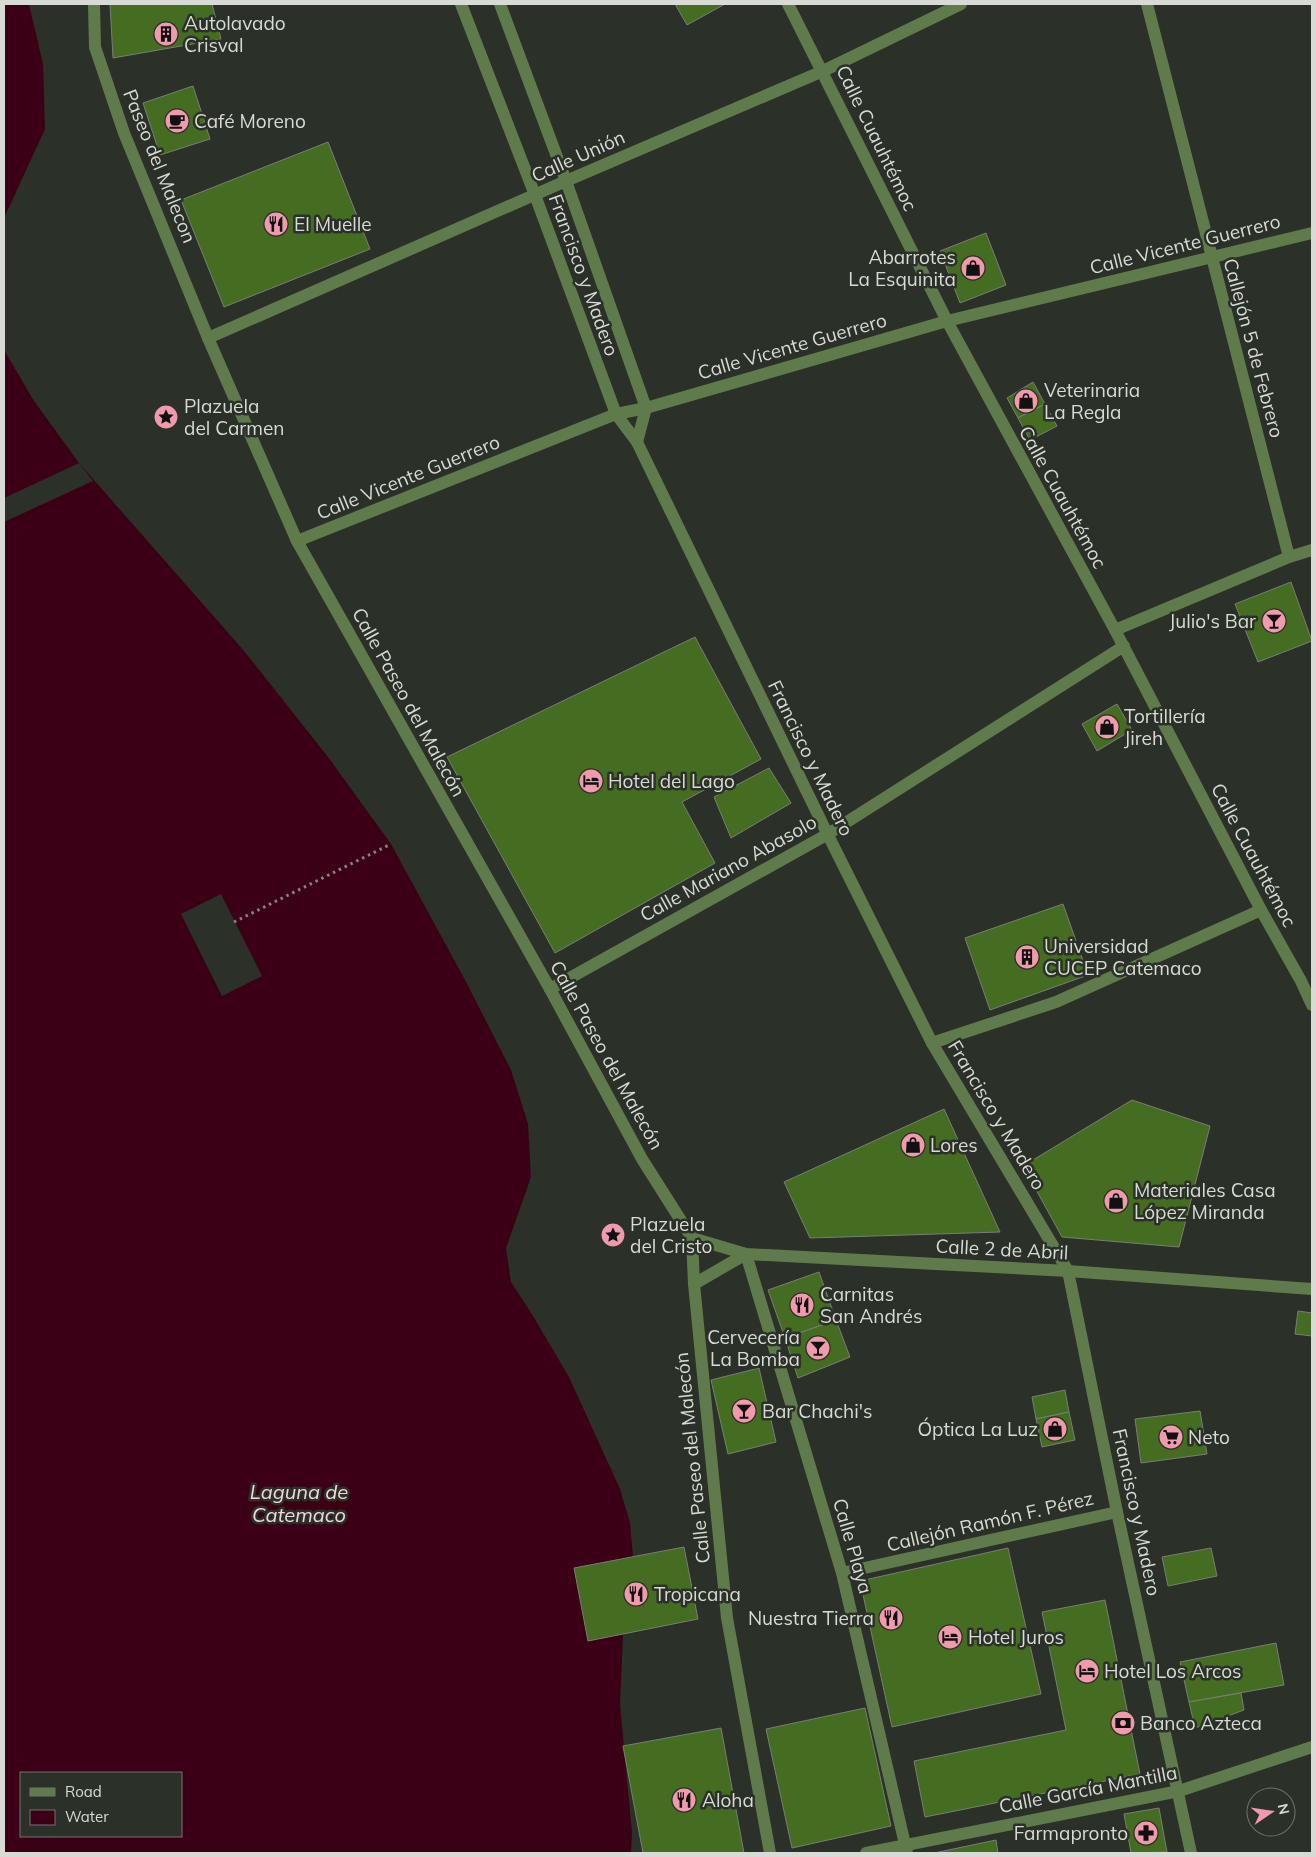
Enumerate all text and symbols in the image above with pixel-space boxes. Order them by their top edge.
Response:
place label: Autolavado Crisval [184,11,286,57]
building icon: Autolavado Crisval [153,21,179,47]
street label: Calle Cuauhtémoc [831,61,923,215]
street label: Paseo del Malecon [118,86,202,246]
cafe icon: Café Moreno [164,108,190,134]
place label: Café Moreno [194,109,306,133]
street label: Calle Unión [527,125,629,187]
street label: Francisco y Madero [544,191,624,359]
street label: Calle Vicente Guerrero [1087,209,1283,279]
restaurant icon: El Muelle [263,211,289,237]
place label: El Muelle [294,212,372,236]
place label: Abarrotes La Esquinita [848,245,956,291]
shop icon: Abarrotes La Esquinita [960,255,986,281]
street label: Callejón 5 de Febrero [1218,256,1290,440]
street label: Calle Vicente Guerrero [695,308,889,384]
place label: Veterinaria La Regla [1044,378,1140,424]
shop icon: Veterinaria La Regla [1013,388,1039,414]
place label: Plazuela del Carmen [184,394,284,440]
place icon: Plazuela del Carmen [153,404,179,430]
street label: Calle Cuauhtémoc [1014,421,1112,573]
street label: Calle Vicente Guerrero [313,429,503,525]
street label: Calle Paseo del Malecón [347,603,471,801]
bar icon: Julio's Bar [1261,608,1287,634]
place label: Julio's Bar [1169,609,1256,633]
street label: Francisco y Madero [763,676,859,840]
place label: Tortillería Jireh [1124,704,1206,750]
shop icon: Tortillería Jireh [1094,714,1120,740]
hotel icon: Hotel del Lago [578,768,604,794]
place label: Hotel del Lago [608,769,735,793]
street label: Calle Cuauhtémoc [1206,779,1302,931]
street label: Calle Mariano Abasolo [635,809,821,927]
place label: Universidad CUCEP Catemaco [1044,934,1201,980]
building icon: Universidad CUCEP Catemaco [1014,944,1040,970]
street label: Calle Paseo del Malecón [545,956,669,1154]
street label: Francisco y Madero [943,1036,1051,1194]
shop icon: Lores [900,1132,926,1158]
place label: Lores [930,1133,978,1157]
place label: Materiales Casa López Miranda [1134,1178,1276,1224]
shop icon: Materiales Casa López Miranda [1103,1188,1129,1214]
place label: Plazuela del Cristo [630,1212,712,1258]
place icon: Plazuela del Cristo [600,1222,626,1248]
street label: Calle 2 de Abril [935,1234,1069,1264]
place label: Carnitas San Andrés [820,1282,922,1328]
restaurant icon: Carnitas San Andrés [789,1292,815,1318]
place label: Cervecería La Bomba [707,1325,800,1371]
bar icon: Cervecería La Bomba [805,1335,831,1361]
street label: Calle Paseo del Malecón [669,1351,715,1565]
bar icon: Bar Chachi's [731,1398,757,1424]
place label: Bar Chachi's [762,1399,872,1423]
shop icon: Óptica La Luz [1042,1416,1068,1442]
place label: Óptica La Luz [917,1417,1038,1441]
supermarket icon: Neto [1158,1424,1184,1450]
place label: Neto [1188,1425,1230,1449]
street label: Francisco y Madero [1108,1426,1166,1598]
water label: Laguna de Catemaco [250,1479,348,1527]
street label: Callejón Ramón F. Pérez [884,1485,1096,1557]
street label: Calle Playa [828,1496,878,1596]
restaurant icon: Tropicana [623,1581,649,1607]
place label: Tropicana [654,1582,741,1606]
restaurant icon: Nuestra Tierra [878,1605,904,1631]
place label: Nuestra Tierra [748,1606,874,1630]
hotel icon: Hotel Juros [937,1624,963,1650]
place label: Hotel Juros [968,1625,1064,1649]
hotel icon: Hotel Los Arcos [1074,1658,1100,1684]
place label: Hotel Los Arcos [1104,1659,1241,1683]
bank icon: Banco Azteca [1110,1710,1136,1736]
place label: Banco Azteca [1140,1711,1262,1735]
street label: Calle García Mantilla [997,1760,1179,1818]
legend [20,1772,182,1837]
text: Road [65,1782,102,1801]
restaurant icon: Aloha [671,1787,697,1813]
north arrow [1246,1787,1296,1837]
place label: Aloha [702,1788,754,1812]
text: N [1274,1802,1294,1816]
text: Water [65,1807,109,1826]
pharmacy icon: Farmapronto [1133,1820,1159,1846]
place label: Farmapronto [1014,1821,1128,1845]

